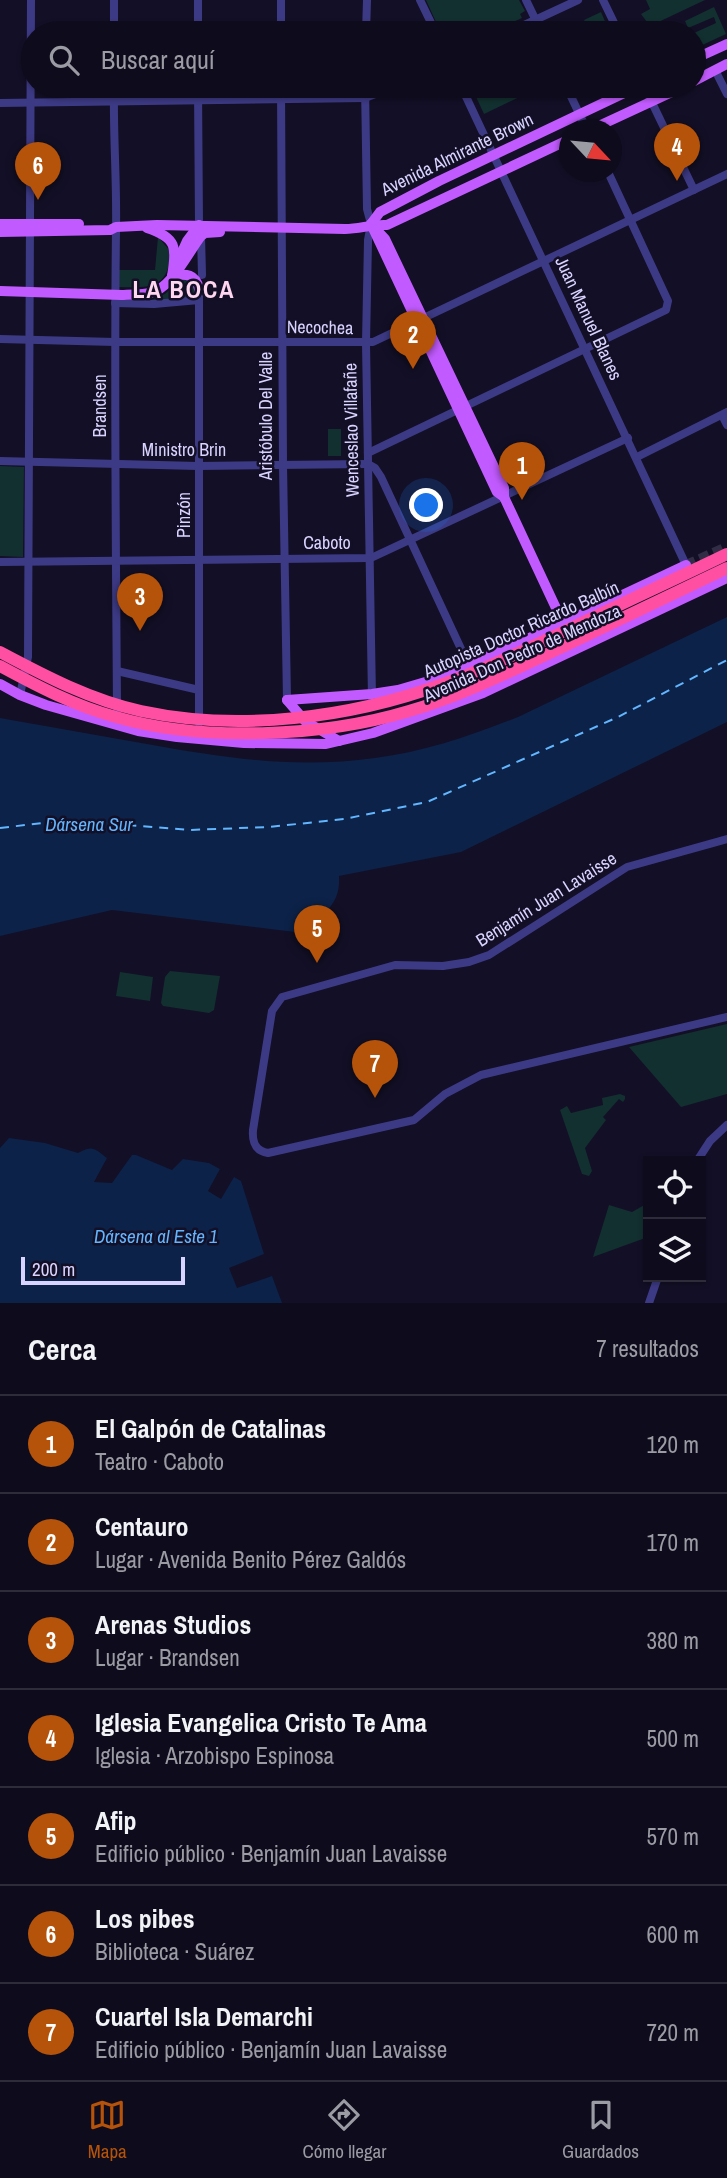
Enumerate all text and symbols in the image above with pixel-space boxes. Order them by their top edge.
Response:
search box [21,21,706,98]
icon: search [45,41,83,79]
text: Buscar aquí [101,42,215,77]
street label: Avenida Almirante Brown [376,106,537,202]
north arrow [559,119,622,182]
pin: 4 [654,123,700,181]
pin: 6 [15,142,61,200]
street label: Juan Manuel Blanes [549,252,629,384]
district label: LA BOCA [133,273,235,305]
pin: 2 [390,311,436,369]
street label: Necochea [287,314,353,340]
street label: Aristóbulo Del Valle [253,352,278,481]
street label: Wenceslao Villafañe [337,363,365,497]
street label: Brandsen [87,374,112,438]
street label: Ministro Brin [142,437,226,462]
pin: 1 [499,442,545,500]
your location [409,488,443,522]
street label: Pinzón [171,492,196,538]
street label: Caboto [303,530,351,555]
pin: 3 [117,573,163,631]
street label: Autopista Doctor Ricardo Balbín [418,575,623,684]
street label: Avenida Don Pedro de Mendoza [418,598,625,708]
water label: Dársena Sur [45,811,134,837]
street label: Benjamín Juan Lavaisse [471,846,621,952]
pin: 5 [294,905,340,963]
pin: 7 [352,1040,398,1098]
map controls [643,1156,706,1282]
button: locate [643,1156,706,1219]
button: layers [643,1219,706,1282]
water label: Dársena al Este 1 [94,1223,218,1249]
scale bar [21,1254,186,1286]
text: 200 m [32,1256,75,1282]
text: Cerca [28,1329,96,1369]
text: 7 resultados [596,1333,699,1364]
text: El Galpón de Catalinas [95,1411,326,1446]
text: 1 [46,1429,56,1460]
text: 120 m [647,1429,699,1460]
text: Teatro · Caboto [95,1446,224,1477]
text: Centauro [95,1509,189,1544]
text: 2 [46,1527,56,1558]
text: 170 m [647,1527,699,1558]
text: Lugar · Avenida Benito Pérez Galdós [95,1544,406,1575]
text: Arenas Studios [95,1607,251,1642]
text: 3 [46,1625,56,1656]
text: 380 m [647,1625,699,1656]
text: Lugar · Brandsen [95,1642,240,1673]
text: Iglesia Evangelica Cristo Te Ama [95,1705,427,1740]
text: 4 [46,1723,56,1754]
text: 500 m [647,1723,699,1754]
text: Iglesia · Arzobispo Espinosa [95,1740,334,1771]
text: Afip [95,1803,136,1838]
text: 5 [46,1821,56,1852]
text: 570 m [647,1821,699,1852]
text: Edificio público · Benjamín Juan Lavaisse [95,1838,447,1869]
text: Los pibes [95,1901,195,1936]
text: 6 [46,1919,56,1950]
text: 600 m [647,1919,699,1950]
text: Biblioteca · Suárez [95,1936,254,1967]
text: Cuartel Isla Demarchi [95,1999,313,2034]
text: 7 [46,2017,56,2048]
text: 720 m [647,2017,699,2048]
text: Edificio público · Benjamín Juan Lavaisse [95,2034,447,2065]
tab: Mapa [88,2096,127,2164]
tab: Cómo llegar [302,2096,386,2164]
tab: Guardados [562,2096,639,2164]

